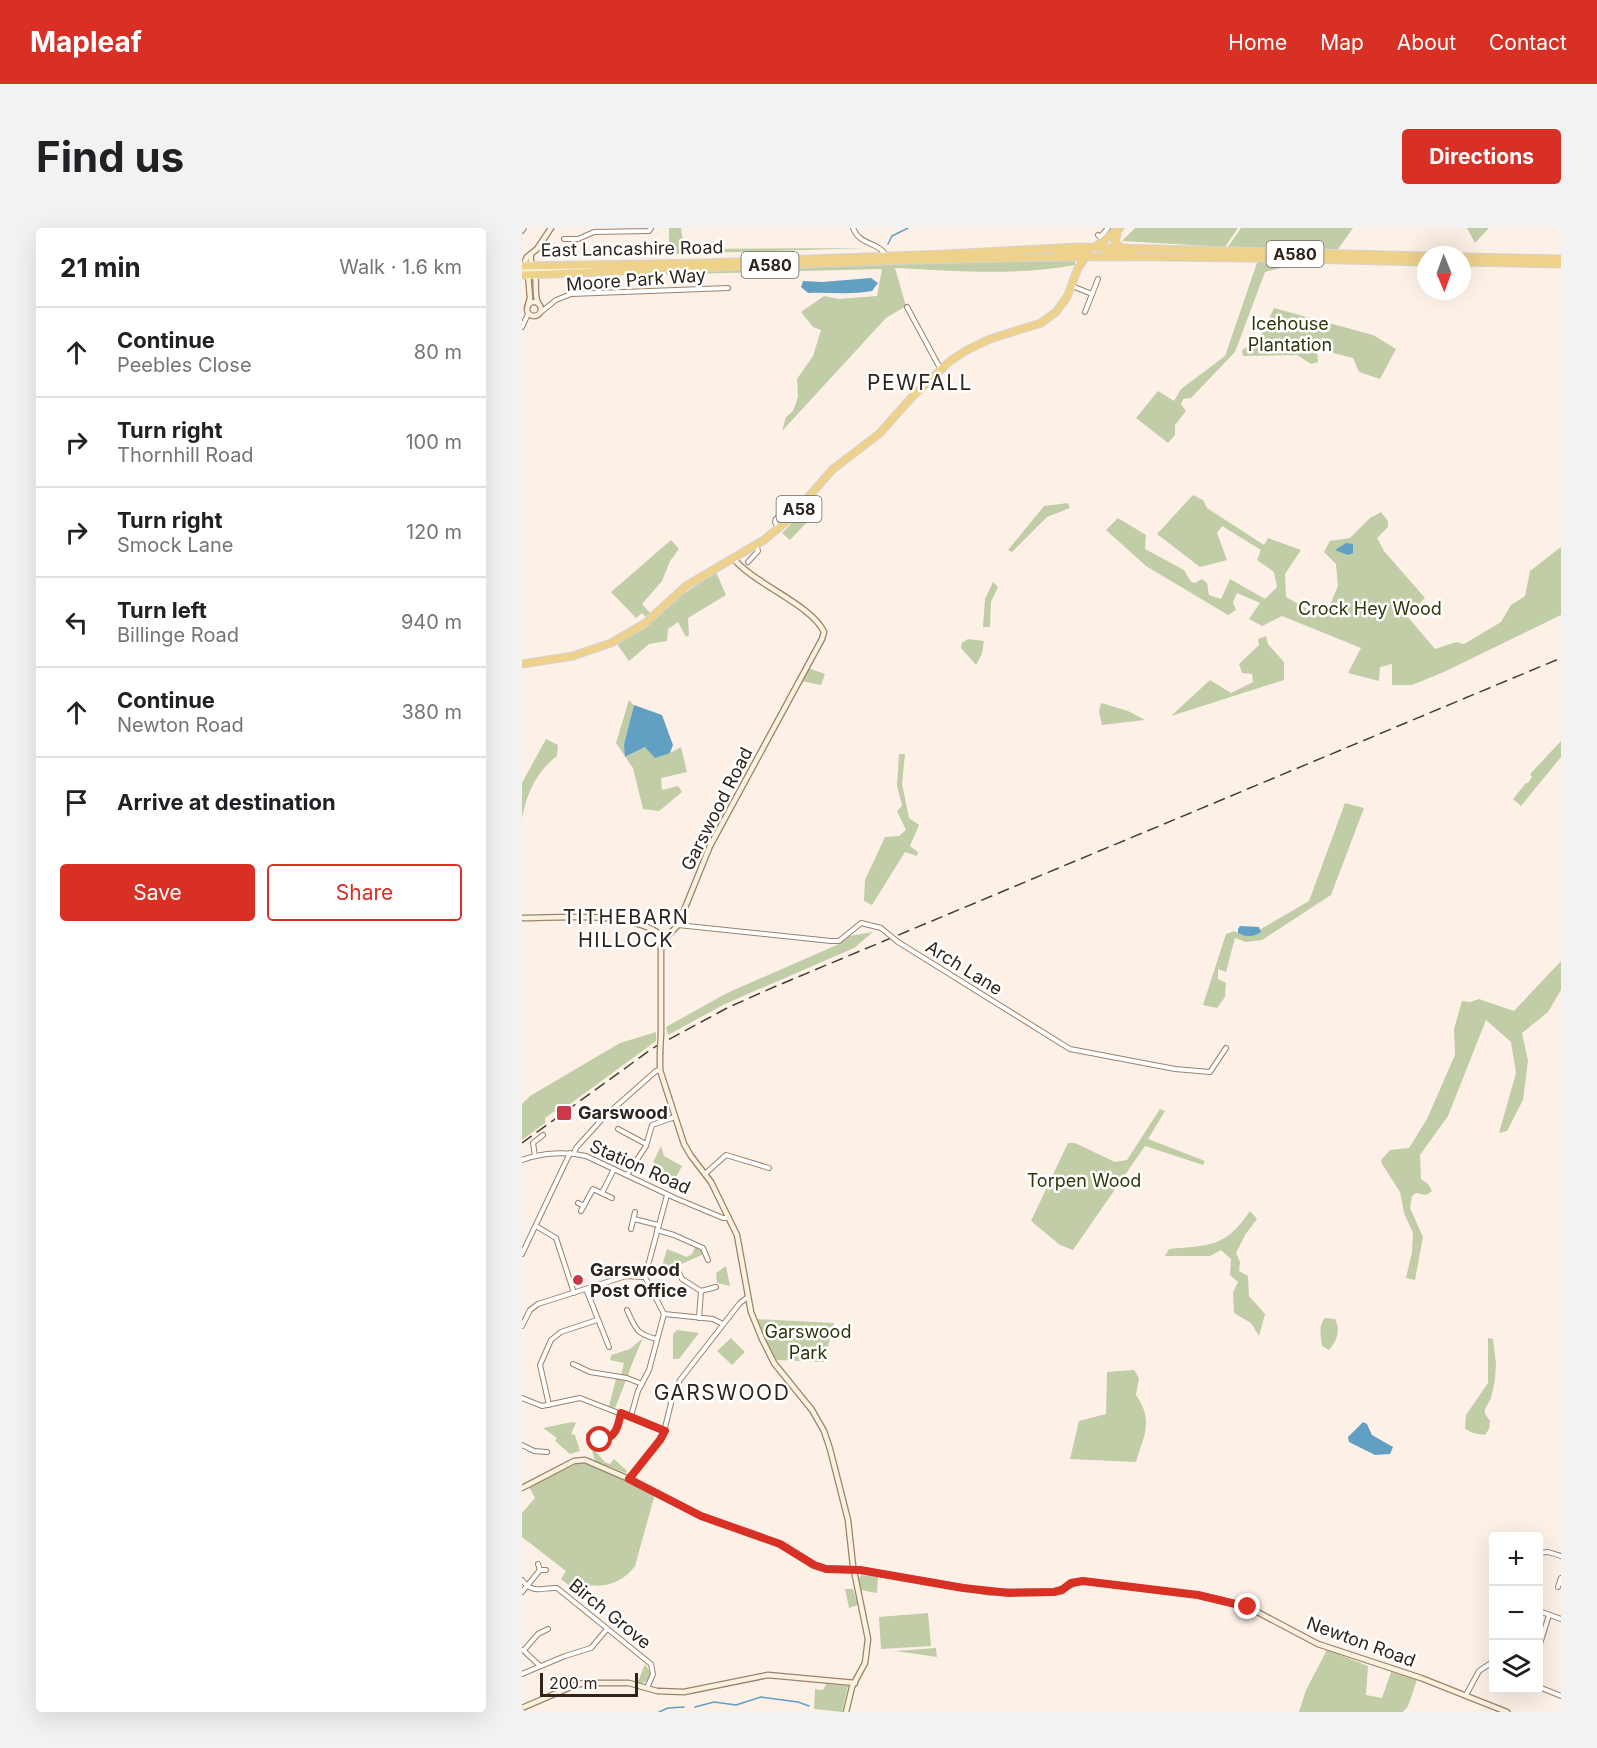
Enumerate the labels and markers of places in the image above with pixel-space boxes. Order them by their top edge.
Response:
place label: Garswood [578,1102,668,1123]
marker: Garswood [555,1104,573,1122]
place label: Garswood Post Office [590,1259,688,1301]
marker: Garswood Post Office [571,1273,585,1287]

